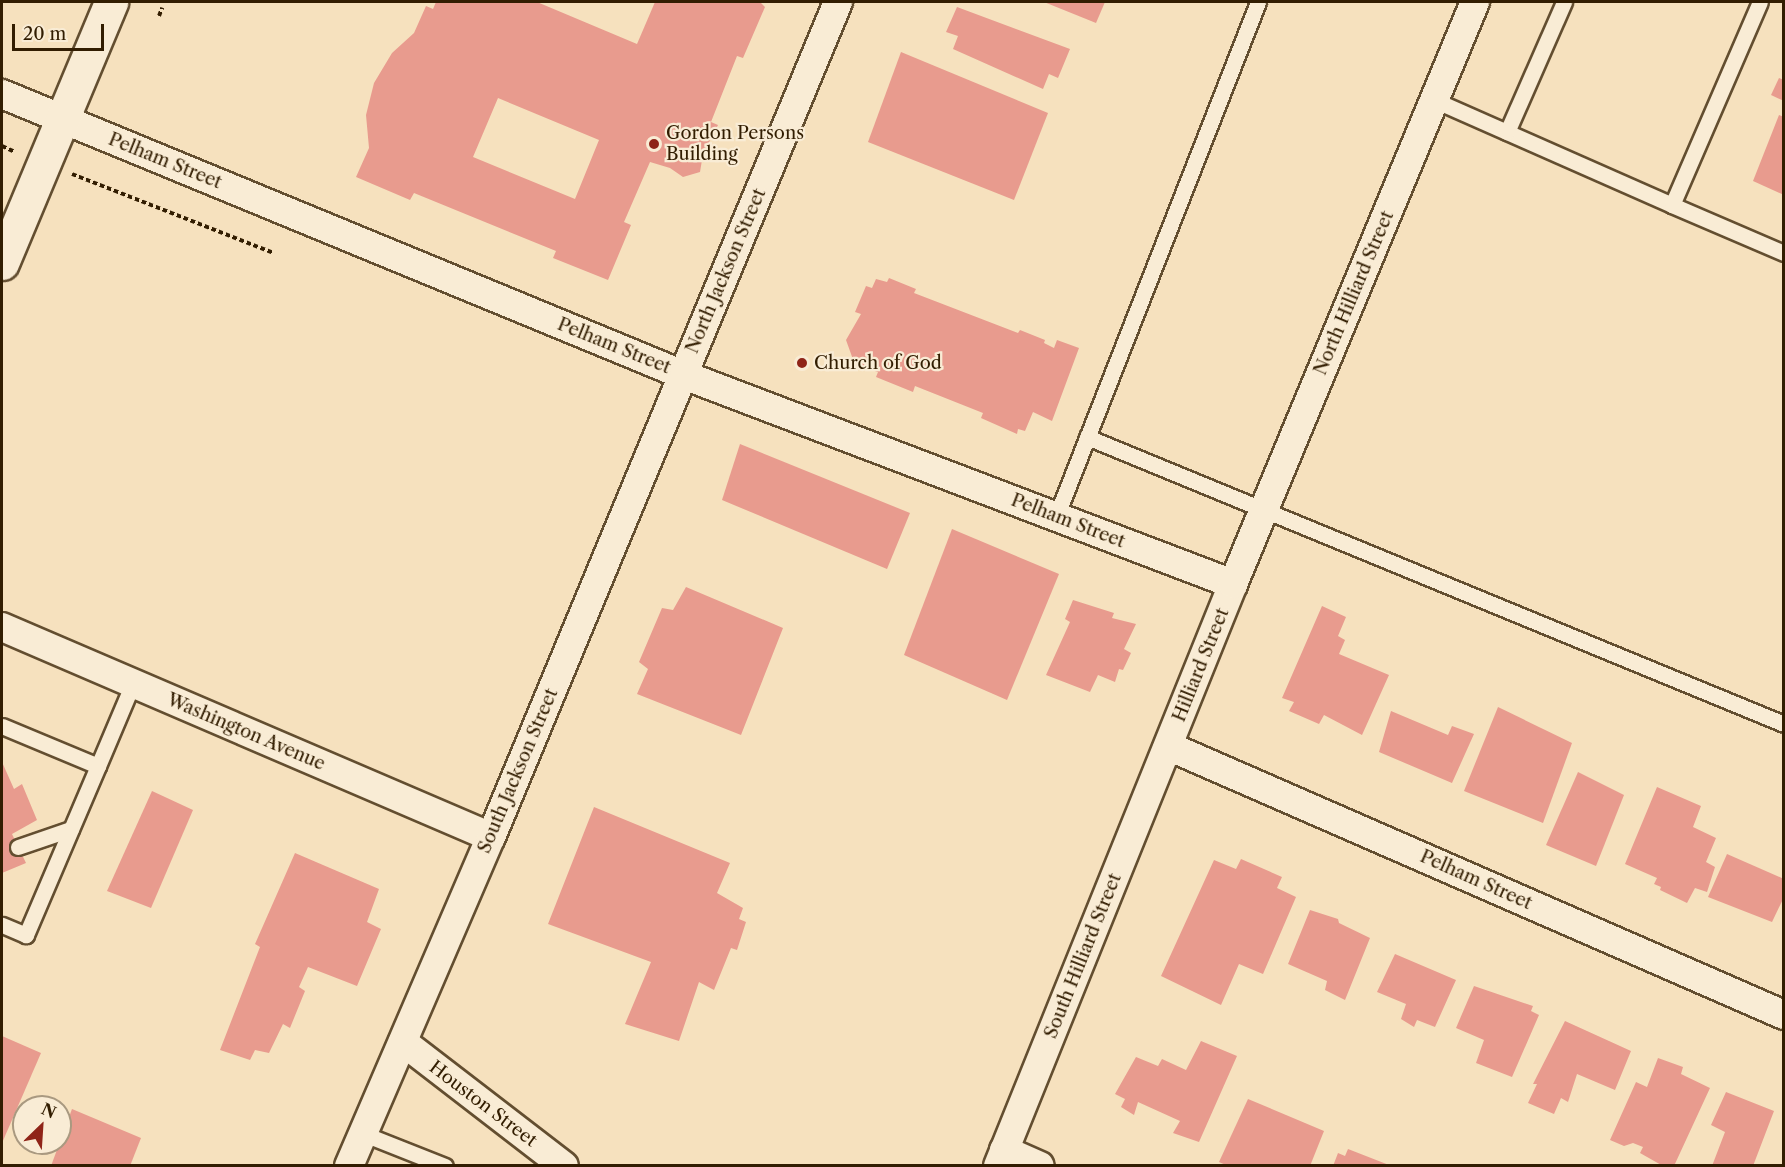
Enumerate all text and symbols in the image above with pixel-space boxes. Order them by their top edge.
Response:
scale bar [15,12,106,50]
text: 20 m [23,23,66,45]
place label: Gordon Persons Building [666,123,804,166]
street label: Pelham Street [105,128,225,194]
marker: Gordon Persons Building [647,137,661,151]
street label: North Jackson Street [682,185,770,357]
street label: North Hilliard Street [1310,208,1398,378]
street label: Pelham Street [554,313,674,379]
place label: Church of God [814,352,942,374]
marker: Church of God [795,356,809,370]
street label: Pelham Street [1008,489,1128,553]
street label: Hilliard Street [1168,605,1234,725]
street label: South Jackson Street [474,685,562,857]
street label: Washington Avenue [163,689,329,775]
street label: Pelham Street [1417,846,1535,914]
street label: South Hilliard Street [1040,870,1126,1042]
street label: Houston Street [425,1056,541,1152]
north arrow [12,1095,72,1155]
text: N [38,1098,59,1123]

